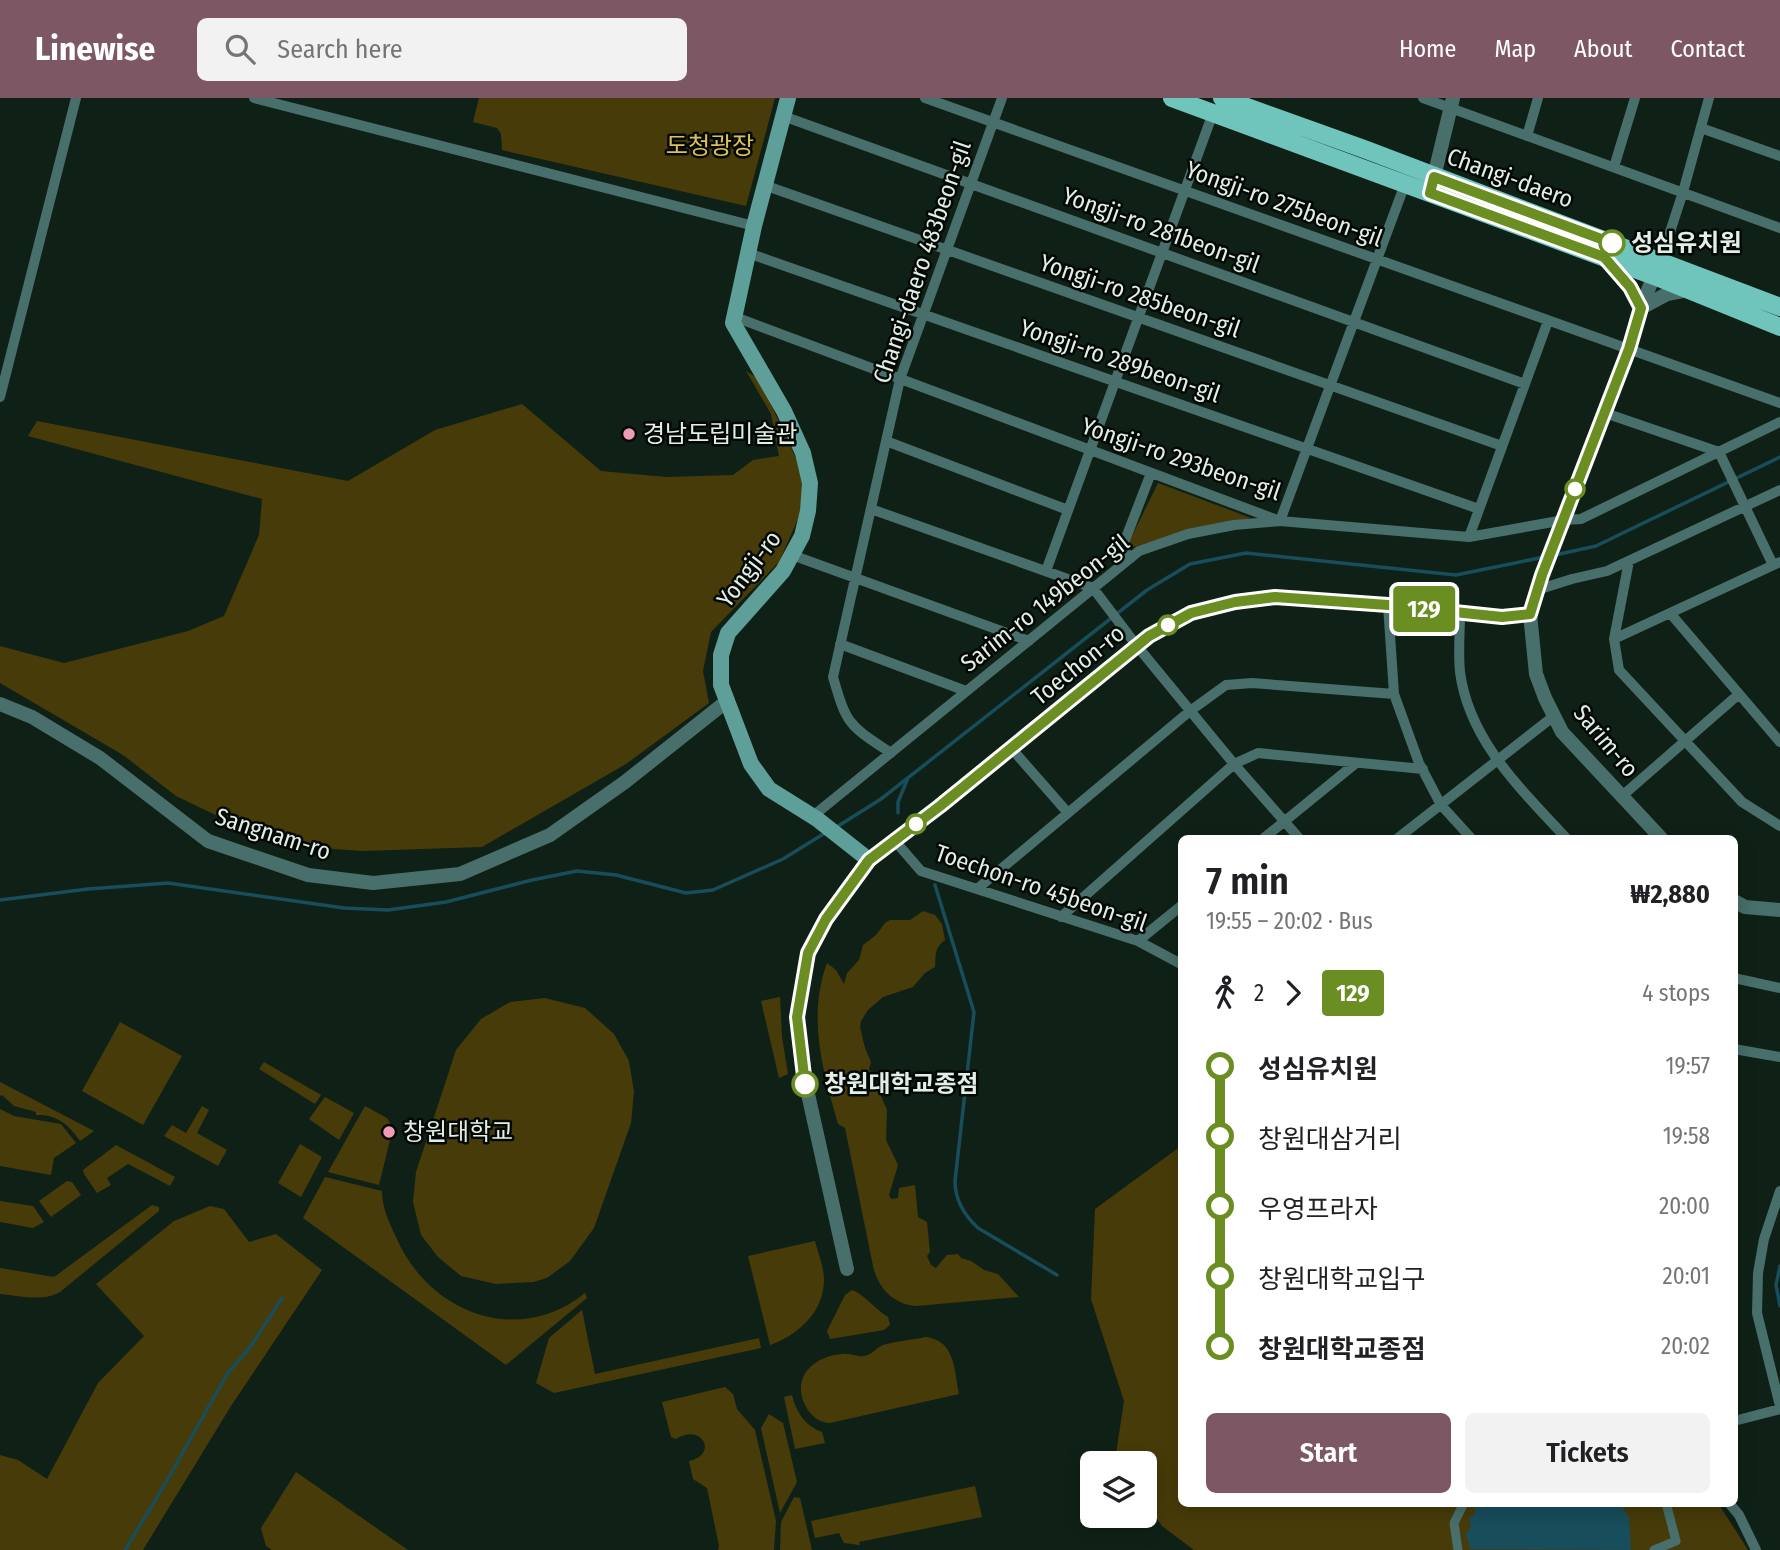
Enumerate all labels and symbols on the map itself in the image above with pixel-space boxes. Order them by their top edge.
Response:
park label: 도청광장 [666,132,754,160]
street label: Changi-daero 483beon-gil [867,137,977,387]
street label: Changi-daero [1443,142,1577,214]
street label: Yongji-ro 275beon-gil [1182,155,1386,253]
street label: Yongji-ro 281beon-gil [1059,181,1263,279]
place label: 성심유치원 [1631,229,1741,257]
marker: 성심유치원 [1599,230,1625,256]
street label: Yongji-ro 285beon-gil [1036,249,1244,343]
street label: Yongji-ro 289beon-gil [1016,314,1224,408]
street label: Yongji-ro 293beon-gil [1078,412,1284,506]
place label: 경남도립미술관 [643,420,798,448]
marker: 경남도립미술관 [621,426,637,442]
unlabelled marker [1565,479,1585,499]
street label: Yongji-ro [711,525,787,613]
street label: Sarim-ro 149beon-gil [955,529,1135,677]
line badge: 129 [1384,586,1464,632]
unlabelled marker [1158,615,1178,635]
street label: Toechon-ro [1026,619,1130,711]
street label: Sarim-ro [1568,699,1644,783]
street label: Sangnam-ro [212,802,334,866]
unlabelled marker [906,814,926,834]
street label: Toechon-ro 45beon-gil [931,839,1151,937]
place label: 창원대학교종점 [824,1070,979,1098]
marker: 창원대학교종점 [792,1071,818,1097]
place label: 창원대학교 [403,1118,513,1146]
marker: 창원대학교 [381,1124,397,1140]

